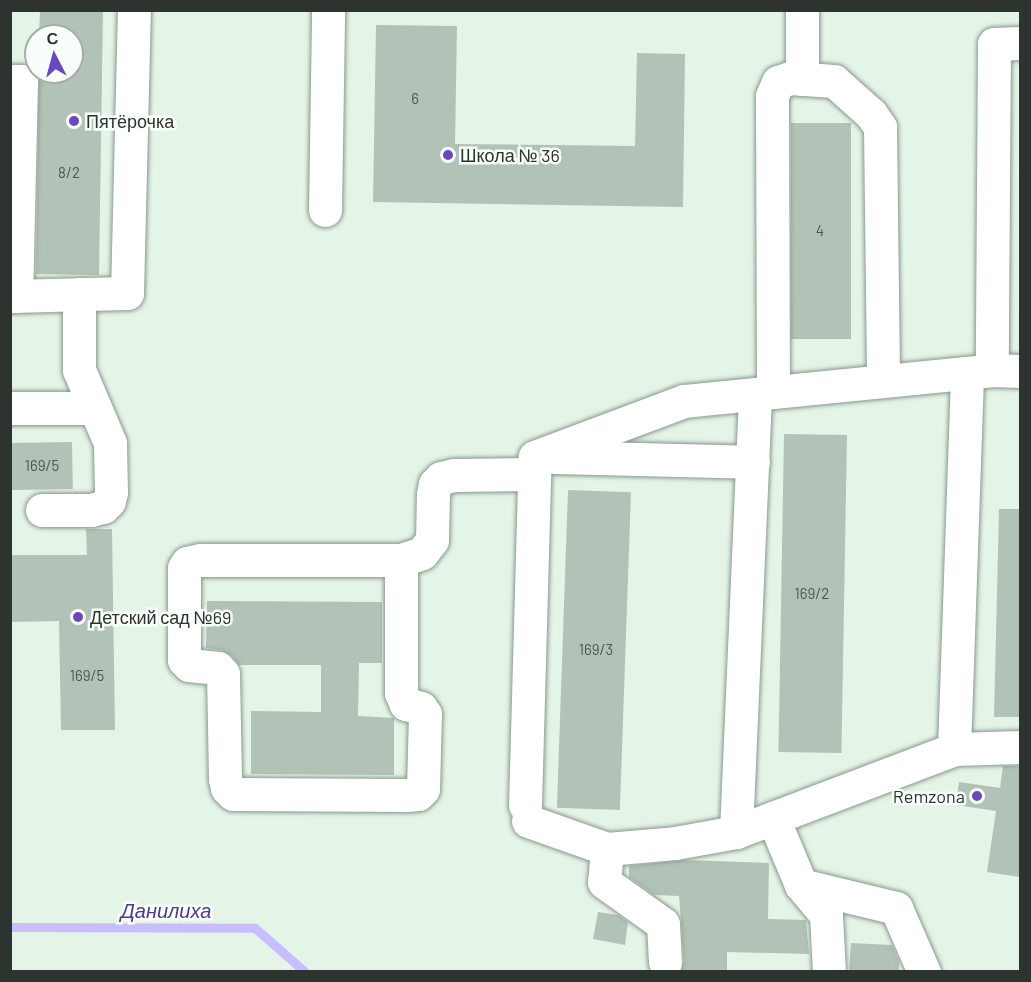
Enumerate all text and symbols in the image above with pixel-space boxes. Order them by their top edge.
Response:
north arrow [24,24,84,84]
text: С [46,28,59,48]
house number: 6 [411,90,419,108]
place label: Пятёрочка [86,110,174,132]
marker: Пятёрочка [67,114,81,128]
place label: Школа № 36 [460,144,560,166]
marker: Школа № 36 [441,148,455,162]
house number: 8/2 [58,164,80,182]
house number: 4 [816,222,824,240]
house number: 169/5 [25,457,59,475]
house number: 169/2 [795,585,829,603]
place label: Детский сад №69 [90,606,231,628]
marker: Детский сад №69 [71,610,85,624]
house number: 169/3 [579,641,613,659]
house number: 169/5 [70,667,104,685]
place label: Remzona [893,785,965,807]
marker: Remzona [970,789,984,803]
water label: Данилиха [121,898,211,922]

